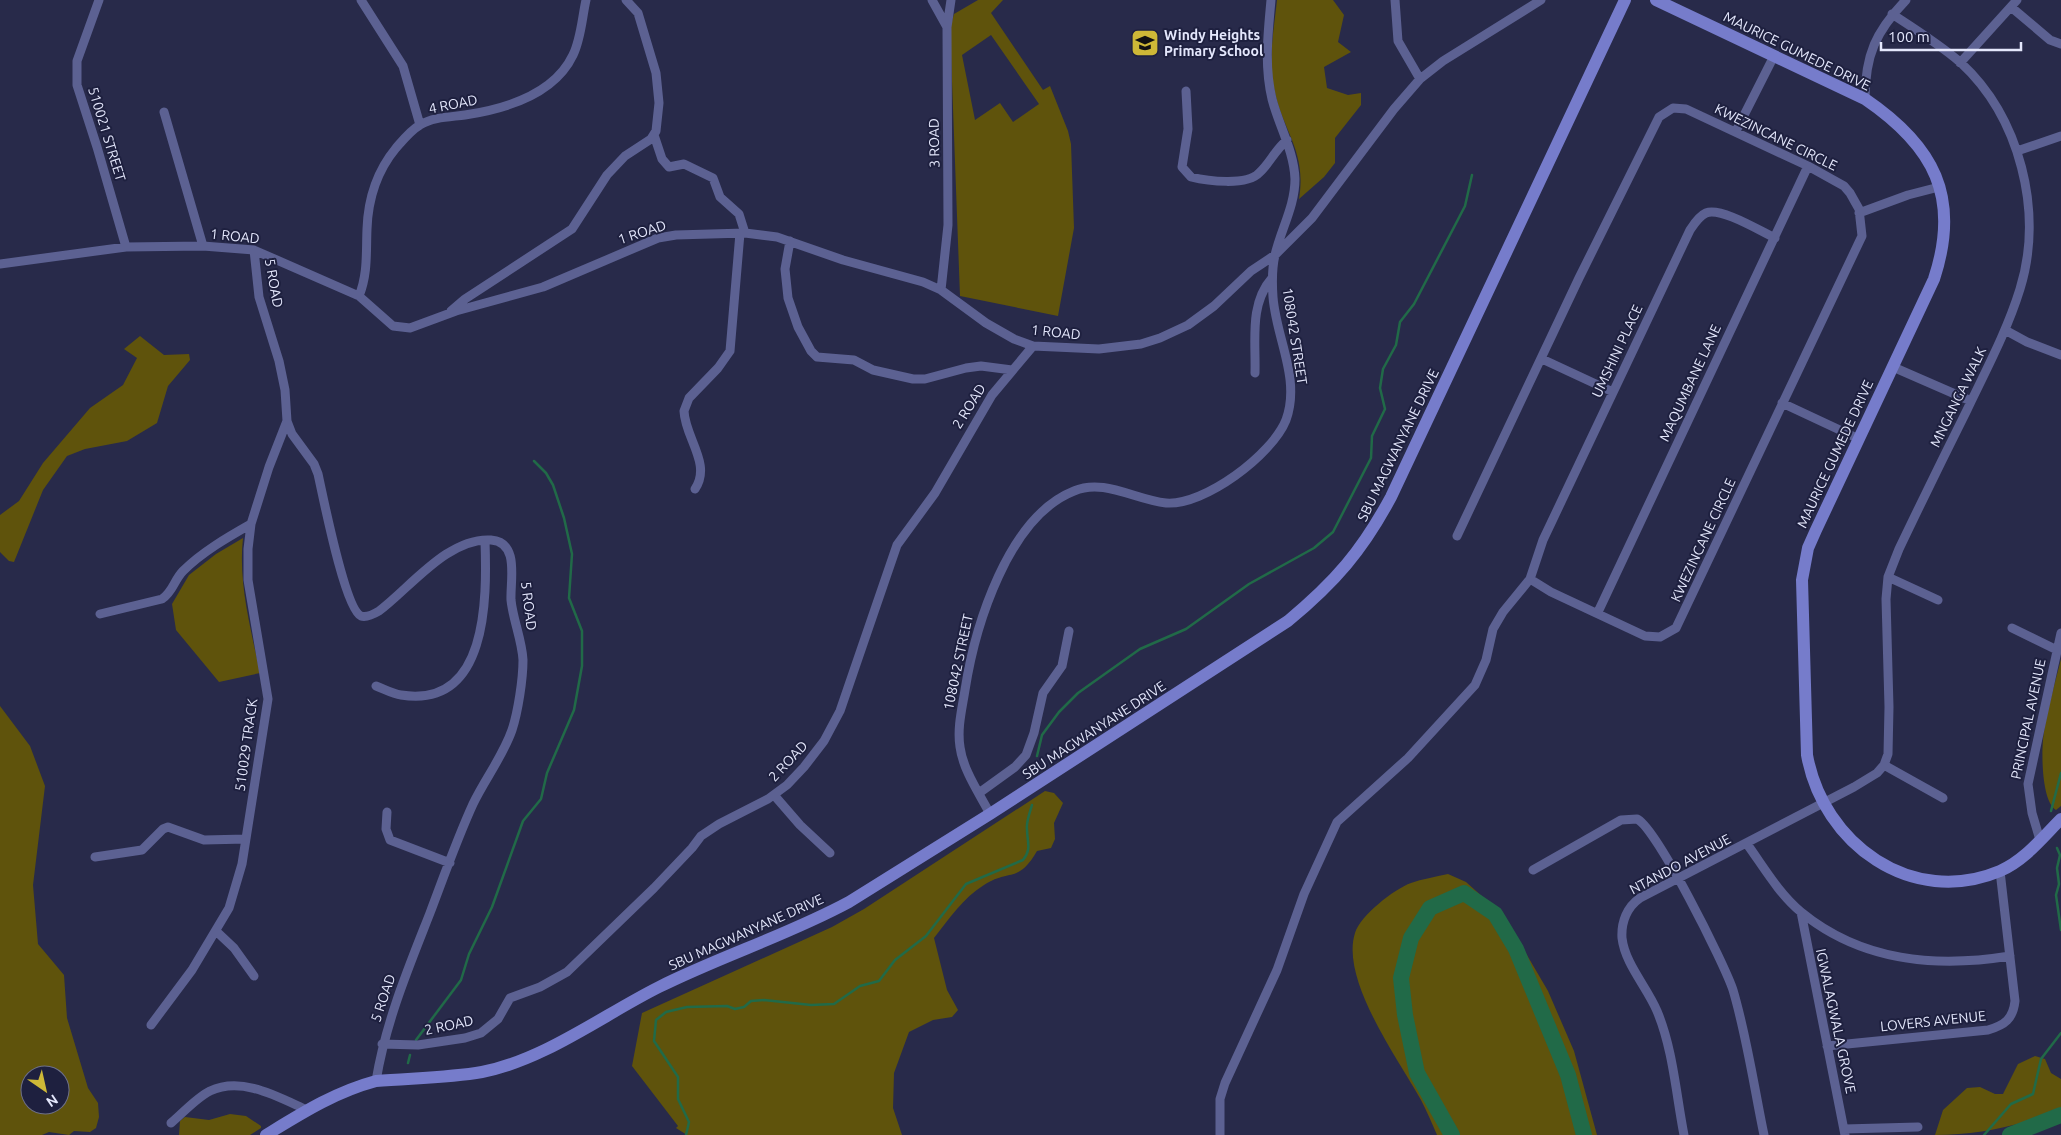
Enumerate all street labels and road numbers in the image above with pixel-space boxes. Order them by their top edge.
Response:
street label: MAURICE GUMEDE DRIVE [1721,8,1873,94]
street label: 510021 STREET [85,85,129,183]
street label: 4 ROAD [427,91,479,117]
street label: KWEZINCANE CIRCLE [1712,100,1840,174]
street label: 3 ROAD [926,118,942,168]
street label: 1 ROAD [616,217,668,247]
street label: 1 ROAD [210,225,261,247]
street label: 5 ROAD [262,257,286,309]
street label: 108042 STREET [1279,286,1311,386]
street label: UMSHINI PLACE [1589,302,1646,400]
street label: 1 ROAD [1031,321,1082,343]
street label: MAQUMBANE LANE [1656,322,1724,444]
street label: MNGANGA WALK [1927,344,1989,450]
street label: SBU MAGWANYANE DRIVE [1354,366,1442,524]
street label: MAURICE GUMEDE DRIVE [1794,377,1876,531]
street label: 2 ROAD [949,381,989,431]
street label: KWEZINCANE CIRCLE [1667,476,1739,604]
street label: 5 ROAD [518,580,540,632]
street label: 108042 STREET [940,612,976,712]
street label: PRINCIPAL AVENUE [2007,657,2049,781]
street label: SBU MAGWANYANE DRIVE [1019,678,1169,782]
street label: 510029 TRACK [232,697,260,792]
street label: 2 ROAD [765,737,811,785]
street label: NTANDO AVENUE [1627,830,1734,897]
street label: SBU MAGWANYANE DRIVE [666,891,826,973]
street label: IGWALAGWALA GROVE [1813,947,1859,1095]
street label: 5 ROAD [367,972,399,1024]
street label: LOVERS AVENUE [1879,1007,1987,1034]
street label: 2 ROAD [423,1012,475,1038]

